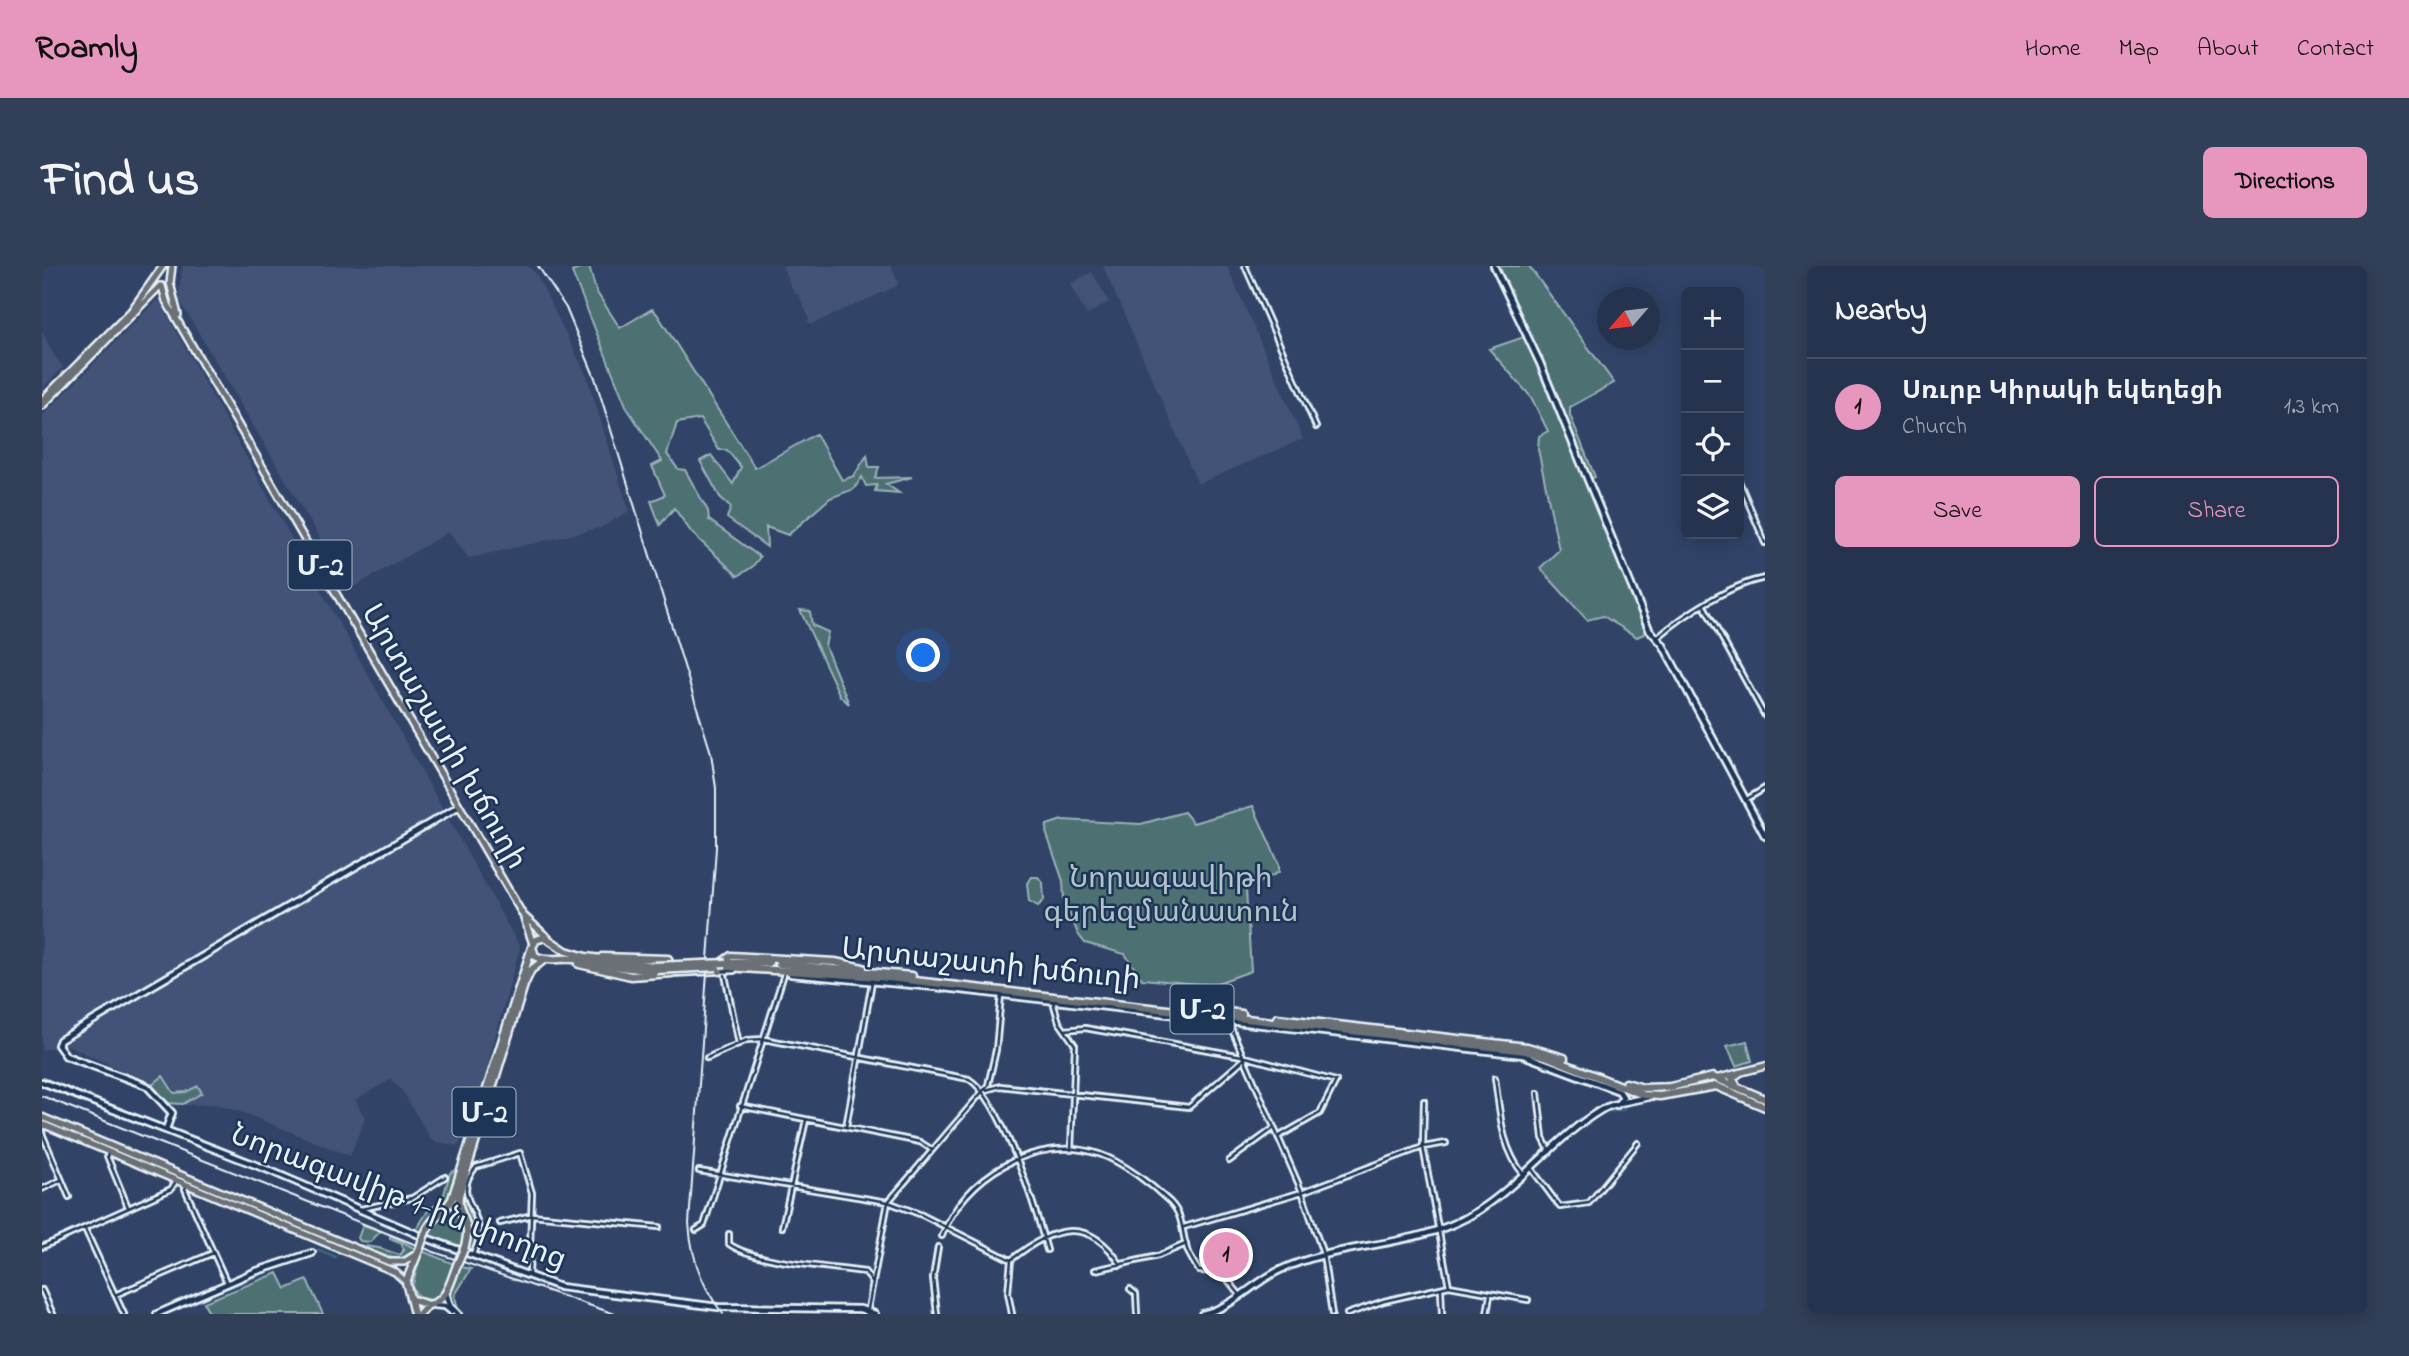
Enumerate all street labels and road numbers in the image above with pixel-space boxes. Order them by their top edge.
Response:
road number: Մ-2 [288,540,352,590]
street label: Արտաշատի խճուղի [348,596,537,879]
street label: Արտաշատի խճուղի [839,928,1142,1004]
road number: Մ-2 [1170,984,1234,1034]
road number: Մ-2 [452,1088,516,1136]
street label: Նորագավիթ 1-ին փողոց [224,1114,572,1283]

